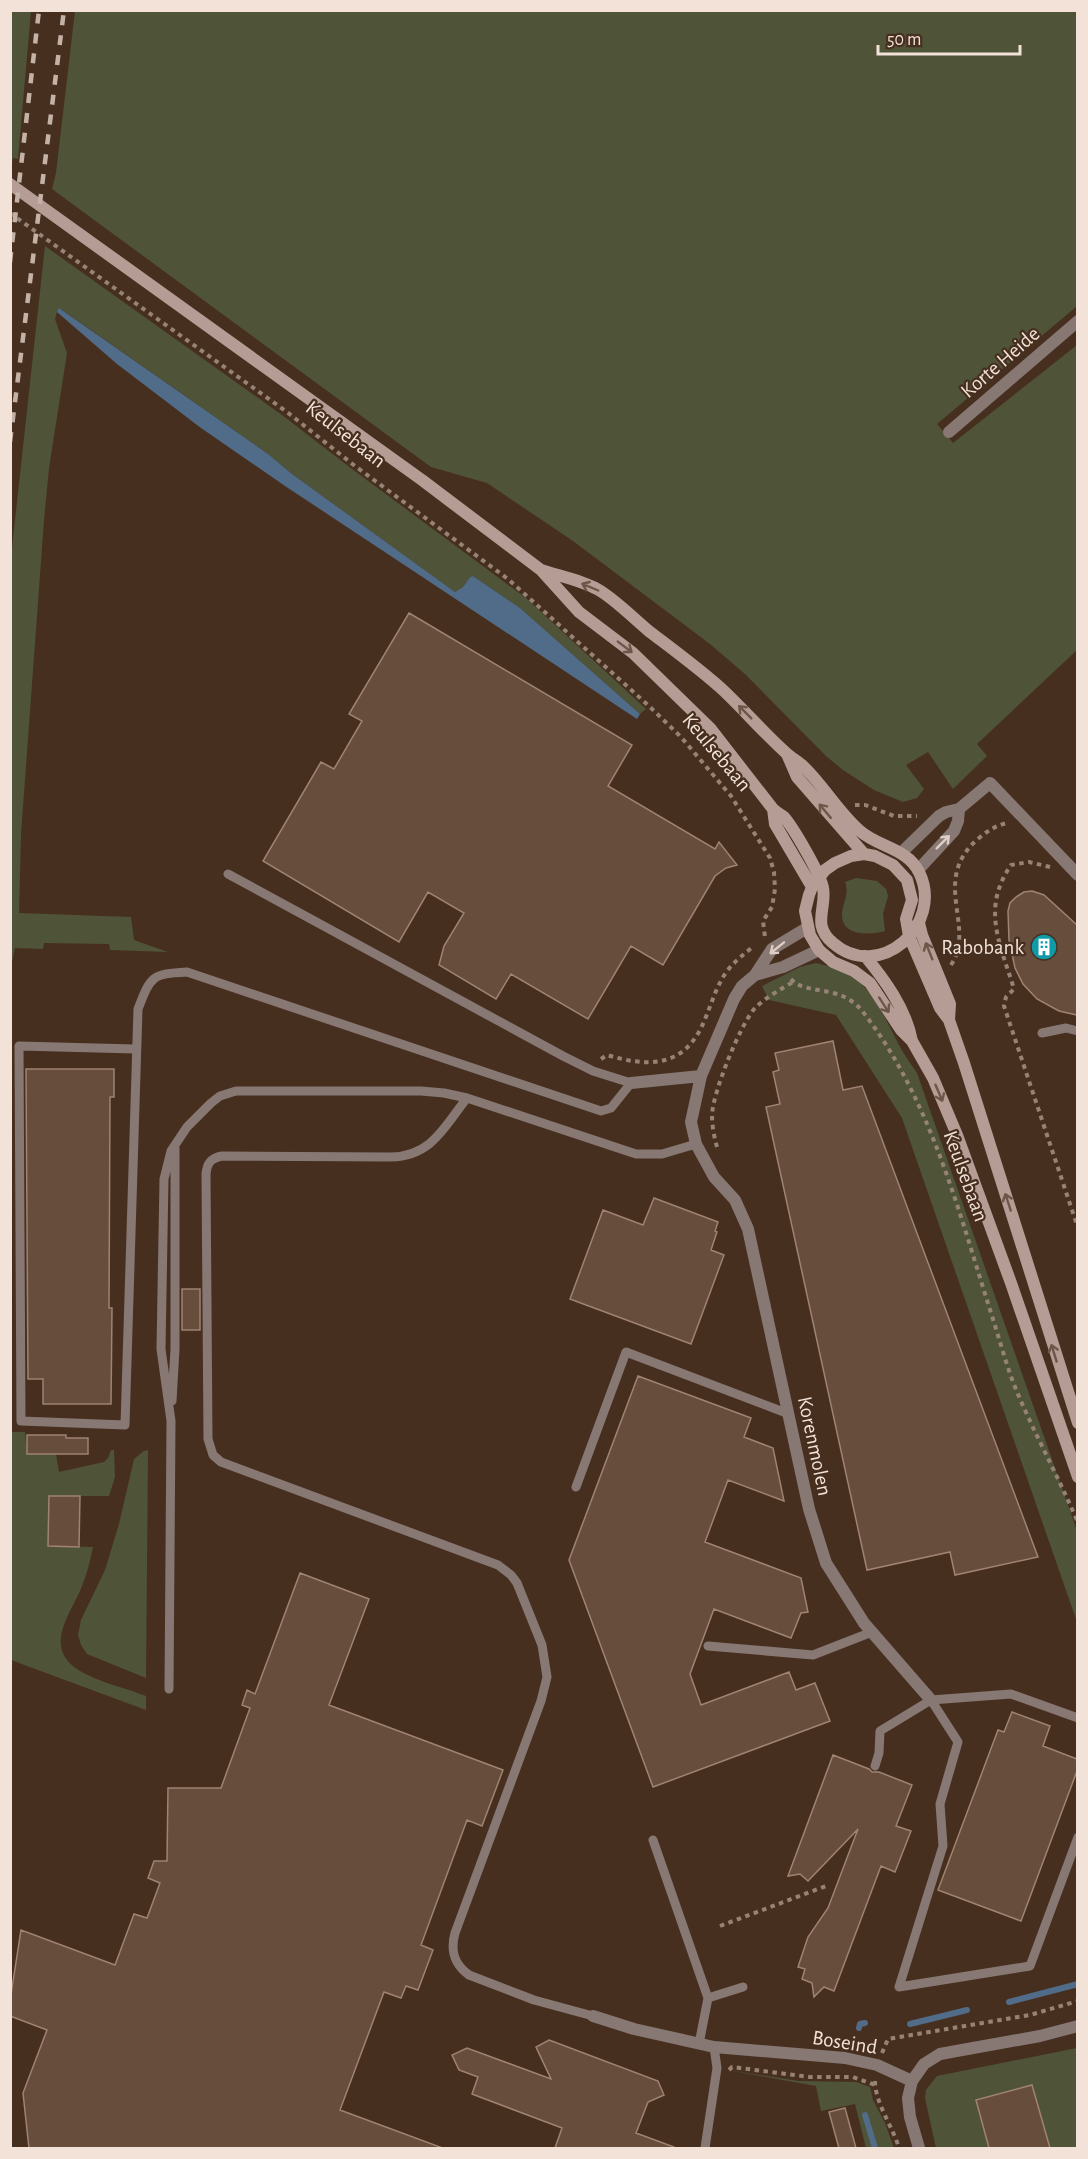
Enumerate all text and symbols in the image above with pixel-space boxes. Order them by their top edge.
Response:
scale bar [878,18,1020,56]
text: 50 m [887,31,921,49]
street label: Korte Heide [957,323,1044,402]
street label: Keulsebaan [302,397,390,472]
one-way arrow [581,581,600,592]
one-way arrow [617,641,633,654]
one-way arrow [737,705,752,719]
street label: Keulsebaan [678,709,755,795]
one-way arrow [819,803,832,819]
one-way arrow [936,834,950,849]
building icon: Rabobank [1029,932,1059,962]
place label: Rabobank [941,937,1024,958]
one-way arrow [769,941,785,954]
one-way arrow [923,943,934,961]
one-way arrow [879,996,891,1013]
one-way arrow [934,1083,945,1102]
street label: Keulsebaan [939,1128,992,1224]
one-way arrow [1002,1193,1013,1212]
one-way arrow [1048,1344,1059,1363]
street label: Korenmolen [794,1395,835,1498]
street label: Boseind [811,2027,879,2058]

